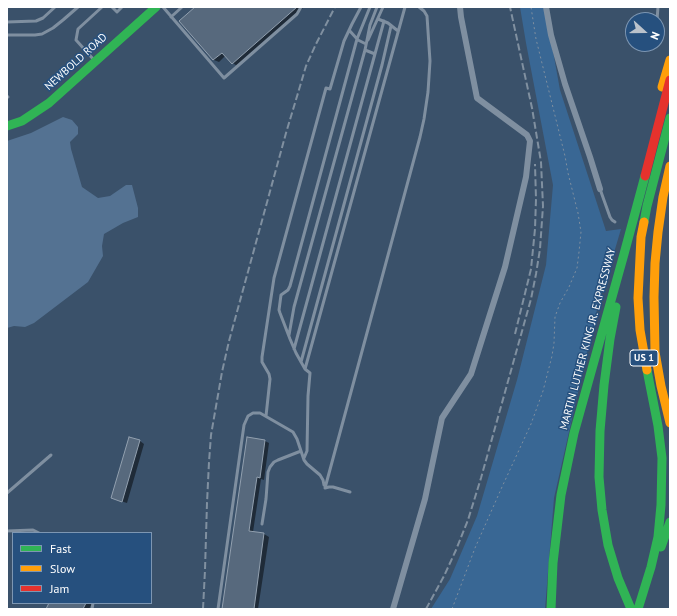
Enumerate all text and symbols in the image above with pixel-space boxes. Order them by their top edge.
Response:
north arrow [625,12,665,52]
text: N [647,30,663,42]
street label: NEWBOLD ROAD [42,31,110,93]
street label: MARTIN LUTHER KING JR. EXPRESSWAY [557,246,619,432]
road number: US 1 [630,350,658,366]
legend [12,532,152,604]
text: Fast [50,541,71,556]
text: Slow [50,561,75,576]
text: Jam [50,581,69,596]

